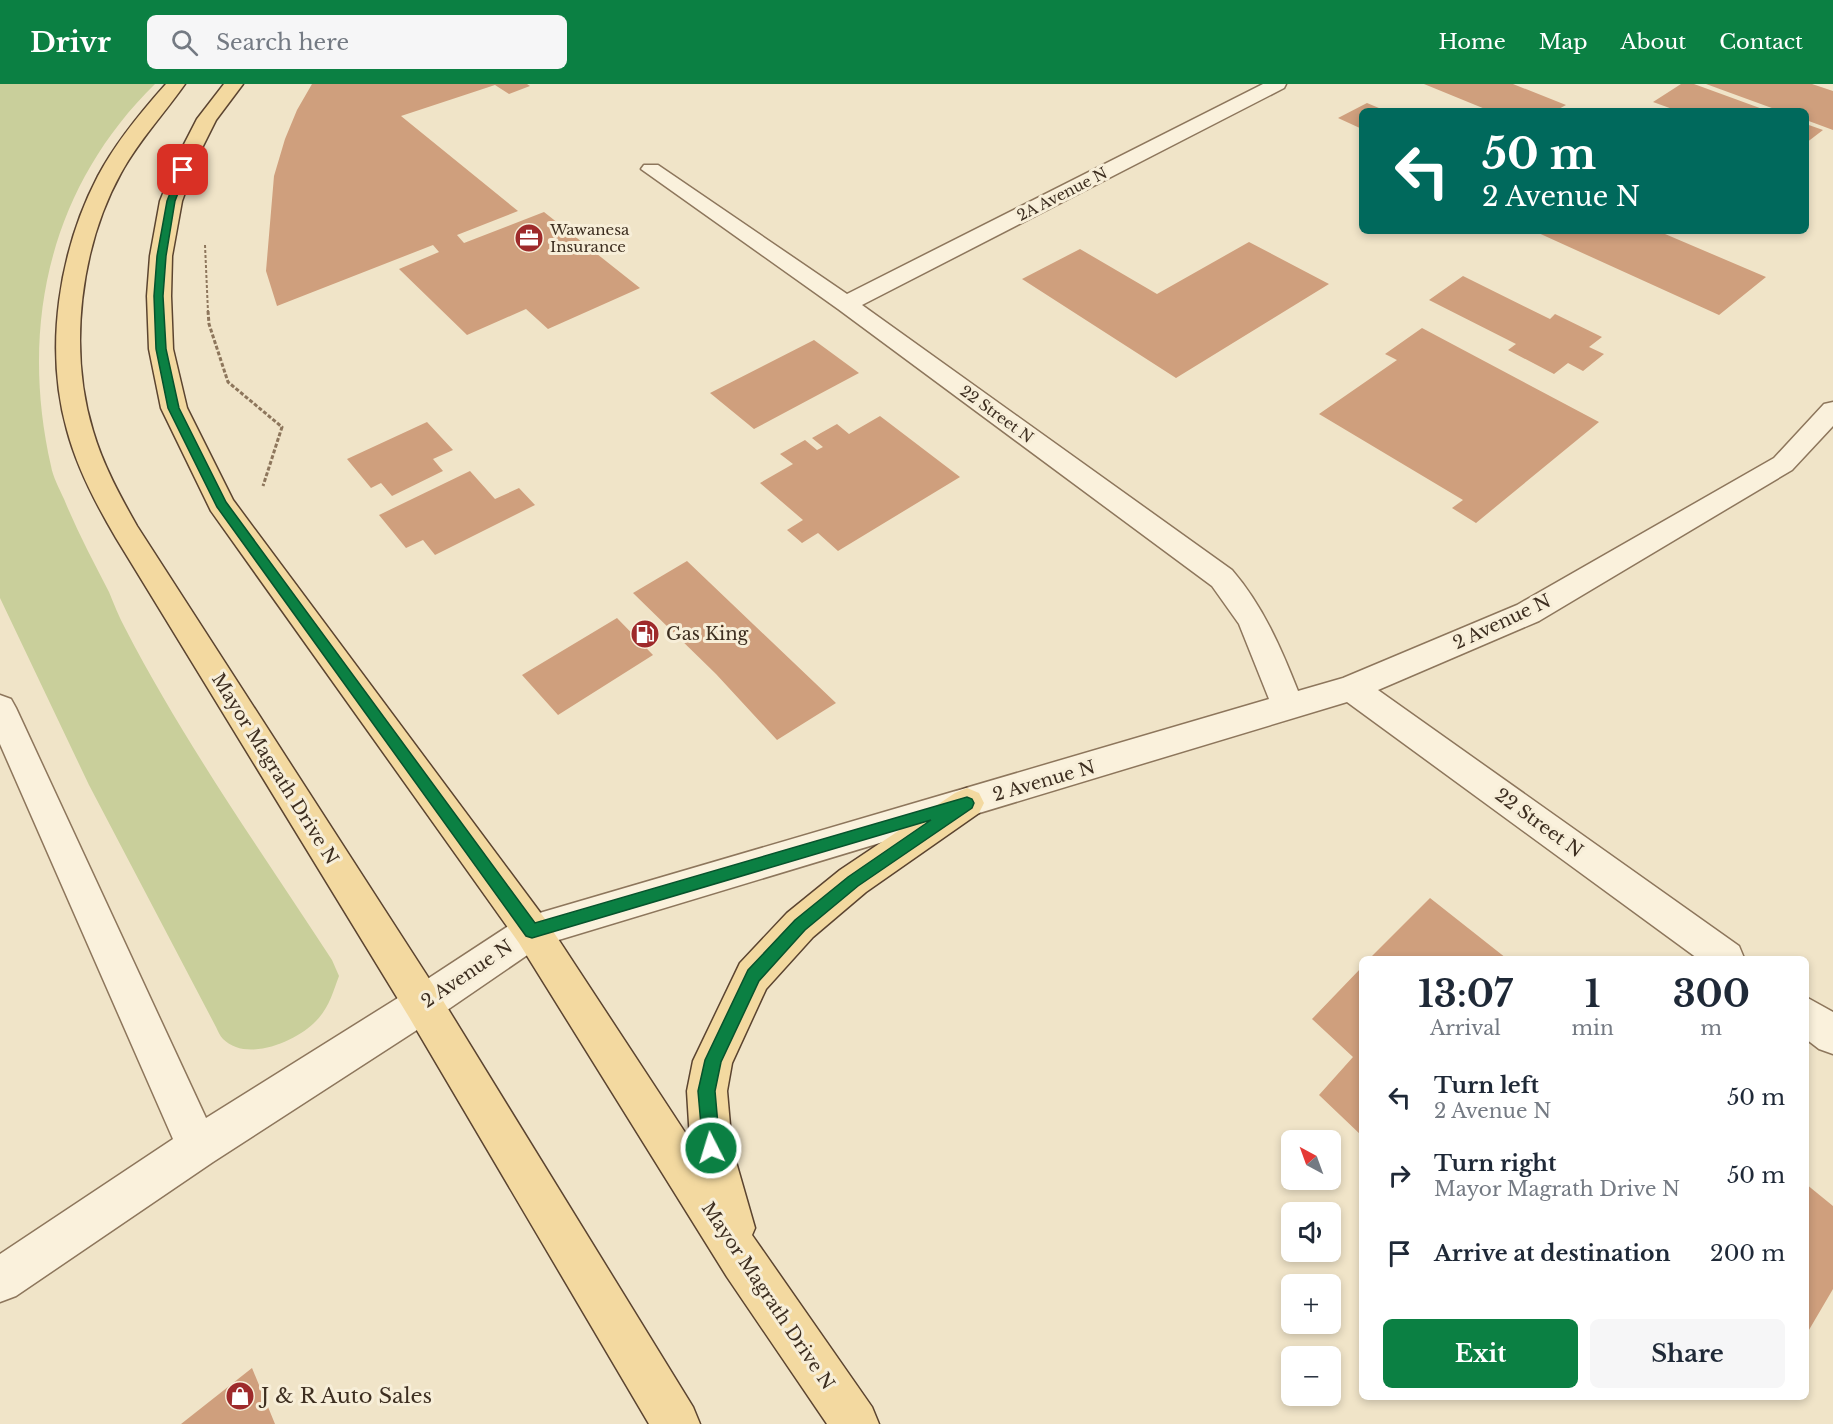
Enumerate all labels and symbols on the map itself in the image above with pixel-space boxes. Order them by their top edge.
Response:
pin [157,144,208,195]
street label: 2A Avenue N [1014,163,1110,225]
place label: Wawanesa Insurance [549,220,630,256]
office icon: Wawanesa Insurance [513,222,545,254]
street label: 22 Street N [957,381,1037,447]
street label: 2 Avenue N [1450,590,1554,654]
fuel station icon: Gas King [629,618,661,650]
place label: Gas King [666,623,749,645]
street label: Mayor Magrath Drive N [207,669,343,869]
street label: 2 Avenue N [990,756,1098,806]
street label: 22 Street N [1491,784,1587,862]
street label: 2 Avenue N [417,935,517,1013]
position arrow [679,1116,743,1180]
north arrow [1281,1130,1341,1190]
street label: Mayor Magrath Drive N [697,1198,839,1394]
shop icon: J & R Auto Sales [224,1380,256,1412]
place label: J & R Auto Sales [258,1383,432,1409]

